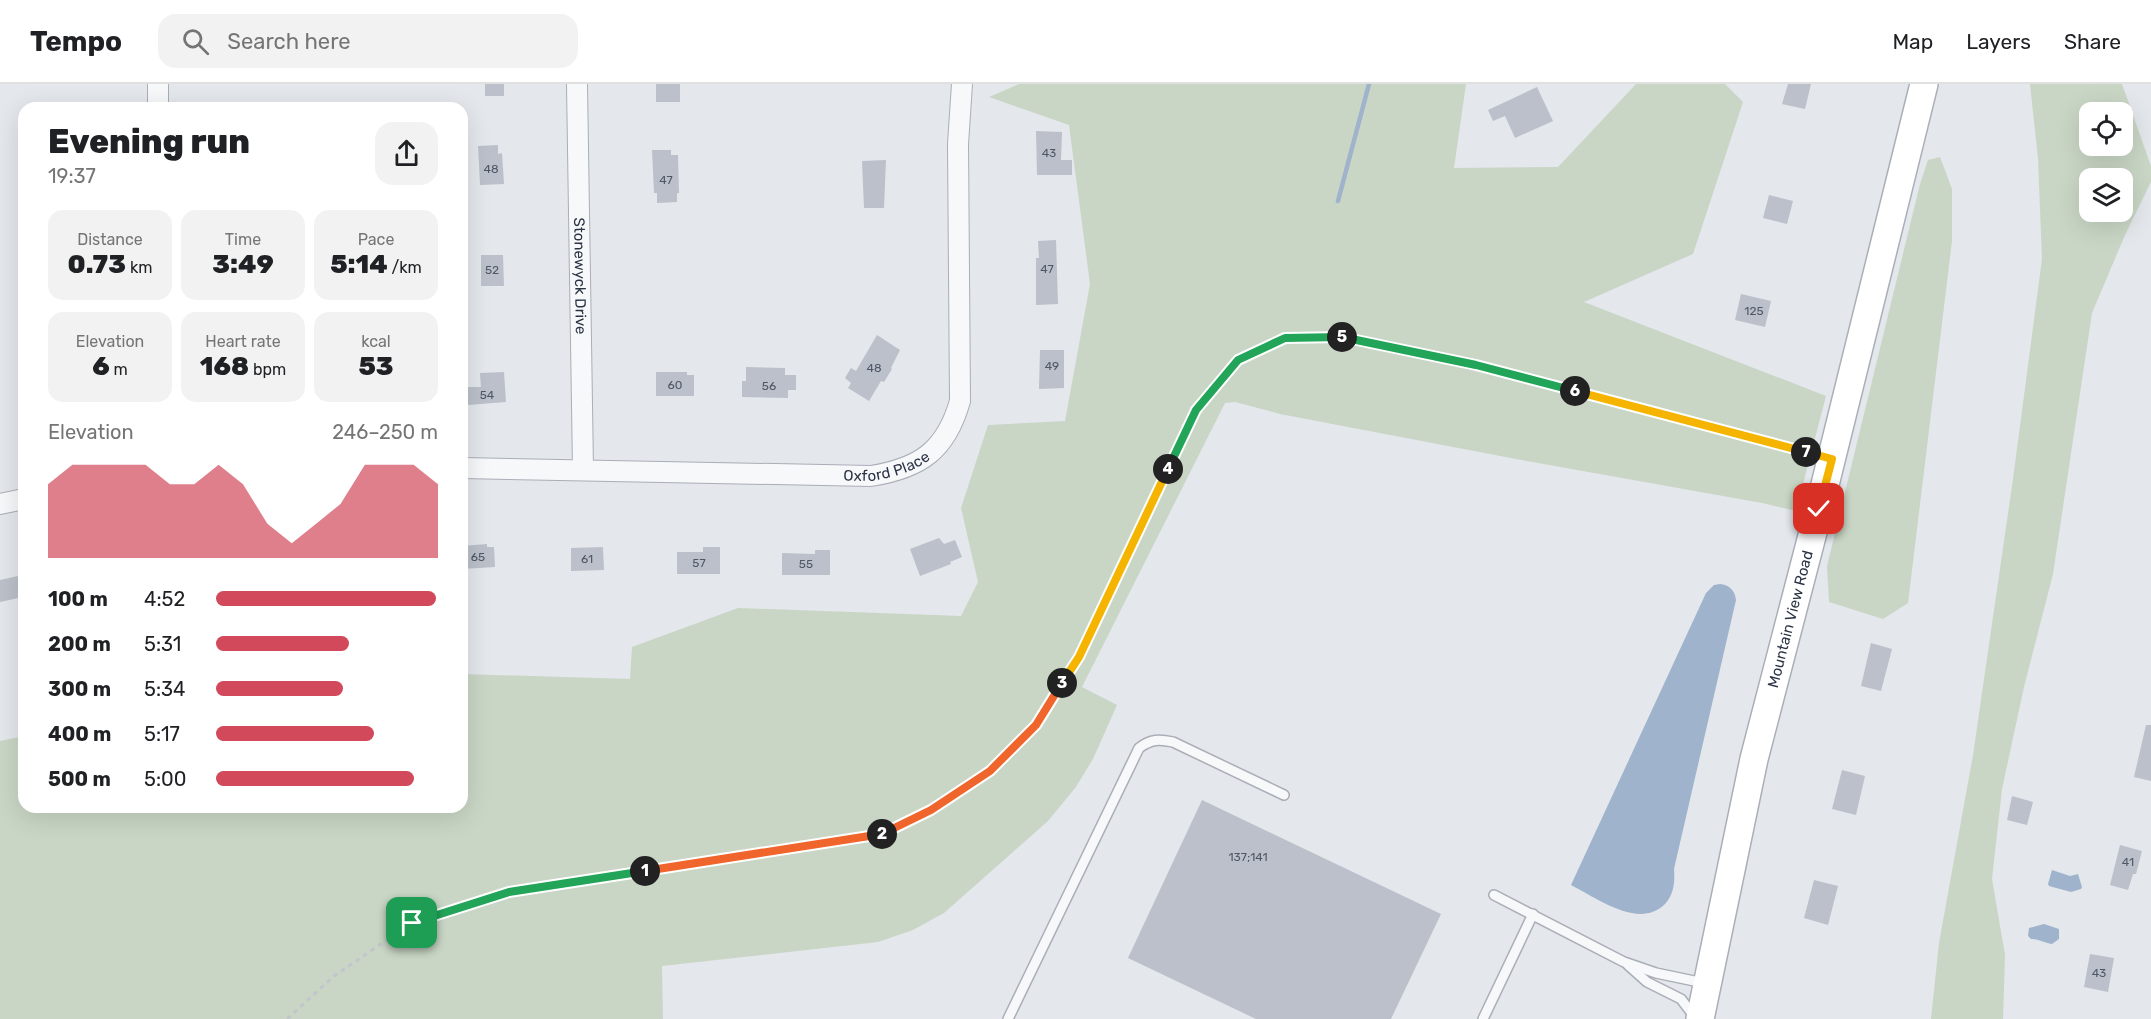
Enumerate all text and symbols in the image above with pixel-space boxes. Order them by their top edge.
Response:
search box [158,14,578,68]
text: Tempo [30,25,122,58]
icon: search [179,25,212,58]
text: Search here [227,28,351,55]
text: Map [1892,29,1933,54]
text: Layers [1966,29,2031,54]
text: Share [2064,29,2121,54]
map controls [2079,102,2133,222]
button: locate [2079,102,2133,156]
text: Evening run [48,122,250,161]
button: share [375,122,438,185]
house number: 43 [1042,146,1056,160]
house number: 48 [483,162,499,176]
text: 19:37 [48,164,96,188]
button: layers [2079,168,2133,222]
house number: 47 [659,173,673,187]
street label: Stonewyck Drive [570,217,590,335]
text: Distance [77,230,143,249]
text: Time [225,230,261,249]
text: Pace [358,230,394,249]
text: 0.73 [68,249,126,280]
text: 3:49 [212,249,274,280]
text: 5:14 [330,249,388,280]
text: km [126,258,152,277]
text: /km [388,258,422,277]
house number: 47 [1040,262,1054,276]
house number: 52 [485,263,499,277]
house number: 125 [1744,304,1764,318]
pin: 5 [1327,322,1357,352]
text: 5 [1337,327,1347,346]
text: Elevation [76,332,144,351]
text: Heart rate [205,332,281,351]
text: kcal [361,332,391,351]
text: 6 [92,351,110,382]
text: 168 [200,351,249,382]
text: 53 [358,351,394,382]
house number: 49 [1045,359,1059,373]
text: m [110,360,128,379]
text: bpm [249,360,286,379]
house number: 48 [866,361,882,375]
pin: 6 [1560,376,1590,406]
house number: 60 [668,378,682,392]
house number: 56 [762,379,776,393]
text: 6 [1570,381,1580,400]
house number: 54 [480,388,495,402]
text: Elevation [48,420,134,444]
text: 246–250 m [332,420,438,444]
pin: 7 [1791,437,1821,467]
text: 7 [1801,442,1811,461]
street label: Oxford Place [843,447,933,485]
pin: 4 [1153,454,1183,484]
text: 4 [1163,459,1173,478]
pin [1793,483,1844,534]
icon: check [1802,492,1835,525]
street label: Mountain View Road [1764,549,1817,690]
house number: 65 [471,550,485,564]
house number: 61 [581,552,593,566]
house number: 57 [692,556,706,570]
house number: 55 [799,557,813,571]
text: 100 m [48,587,108,611]
text: 4:52 [144,587,185,611]
text: 200 m [48,632,111,656]
text: 5:31 [144,632,181,656]
pin: 3 [1047,668,1077,698]
text: 3 [1057,673,1067,692]
text: 300 m [48,677,111,701]
text: 5:34 [144,677,185,701]
text: 400 m [48,722,111,746]
text: 5:17 [144,722,180,746]
text: 500 m [48,767,111,791]
text: 5:00 [144,767,186,791]
pin: 2 [867,819,897,849]
text: 2 [877,824,887,843]
house number: 137;141 [1228,850,1268,864]
house number: 41 [2122,855,2134,869]
pin: 1 [630,856,660,886]
text: 1 [641,861,649,880]
pin [386,897,437,948]
icon: arrive [395,906,428,939]
house number: 43 [2092,966,2106,980]

